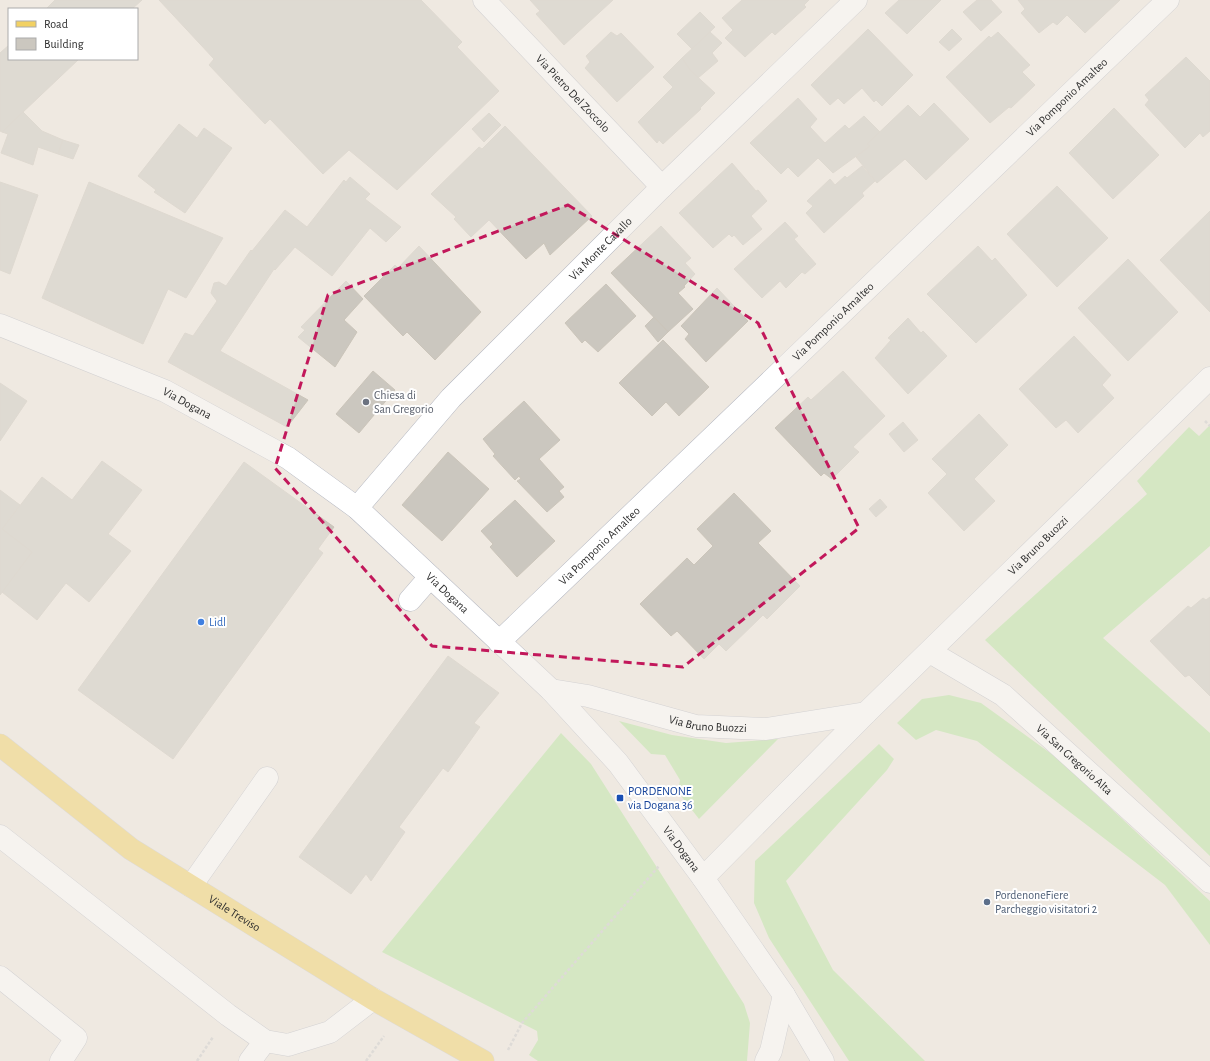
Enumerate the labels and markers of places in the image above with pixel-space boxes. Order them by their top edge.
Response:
place label: Chiesa di San Gregorio [374,389,434,415]
marker: Chiesa di San Gregorio [361,397,371,407]
place label: Lidl [209,616,226,628]
marker: Lidl [196,617,206,627]
place label: PORDENONE via Dogana 36 [628,785,693,811]
marker: PORDENONE via Dogana 36 [615,793,625,803]
place label: PordenoneFiere Parcheggio visitatori 2 [995,889,1098,915]
marker: PordenoneFiere Parcheggio visitatori 2 [982,897,992,907]

